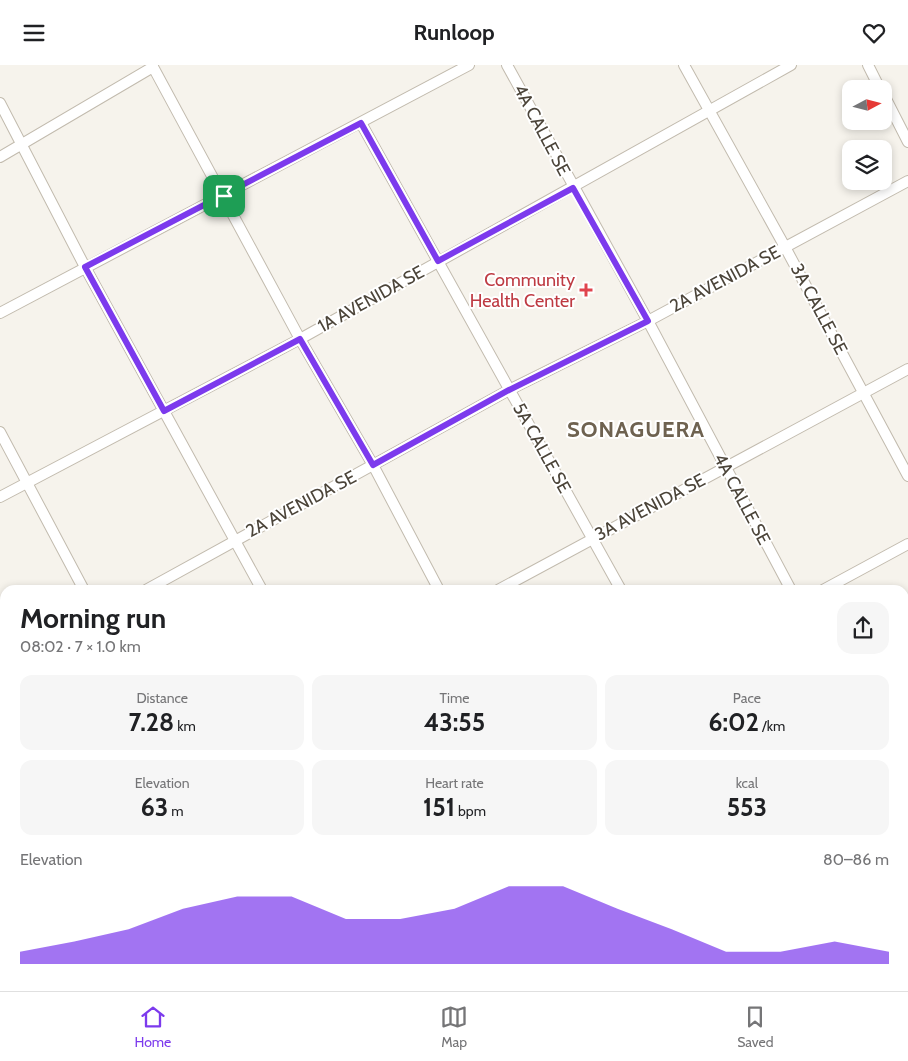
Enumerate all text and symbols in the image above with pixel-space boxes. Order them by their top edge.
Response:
icon: menu [20,19,48,47]
text: Runloop [413,19,495,46]
icon: heart [860,19,888,47]
north arrow [842,80,892,130]
map controls [842,80,892,190]
street label: 4A CALLE SE [509,81,575,179]
button: layers [842,140,892,190]
pin [203,175,245,217]
icon: arrive [210,182,238,210]
street label: 2A AVENIDA SE [666,241,784,317]
street label: 3A CALLE SE [786,260,852,358]
street label: 1A AVENIDA SE [314,261,428,337]
place label: Community Health Center [470,269,575,312]
marker: Community Health Center [579,283,593,297]
street label: 5A CALLE SE [508,399,576,497]
district label: SONAGUERA [567,416,705,443]
street label: 4A CALLE SE [709,450,775,548]
street label: 2A AVENIDA SE [242,466,360,542]
street label: 3A AVENIDA SE [591,469,709,545]
text: Morning run [20,601,166,635]
button: share [837,602,889,654]
text: 08:02 · 7 × 1.0 km [20,637,141,656]
text: Distance [136,689,188,707]
text: Time [440,689,469,707]
text: Pace [733,689,761,707]
text: 7.28 [128,707,174,737]
text: 43:55 [424,707,485,737]
text: 6:02 [708,707,759,737]
text: km [174,717,196,735]
text: /km [759,717,785,735]
text: Elevation [135,774,190,792]
text: Heart rate [425,774,484,792]
text: kcal [736,774,758,792]
text: 63 [141,792,168,822]
text: 151 [423,792,455,822]
text: 553 [727,792,767,822]
text: m [168,802,184,820]
text: bpm [455,802,486,820]
text: Elevation [20,850,83,869]
text: 80–86 m [823,850,889,869]
tab: Home [134,1003,171,1051]
tab: Map [440,1003,468,1051]
tab: Saved [737,1003,774,1051]

